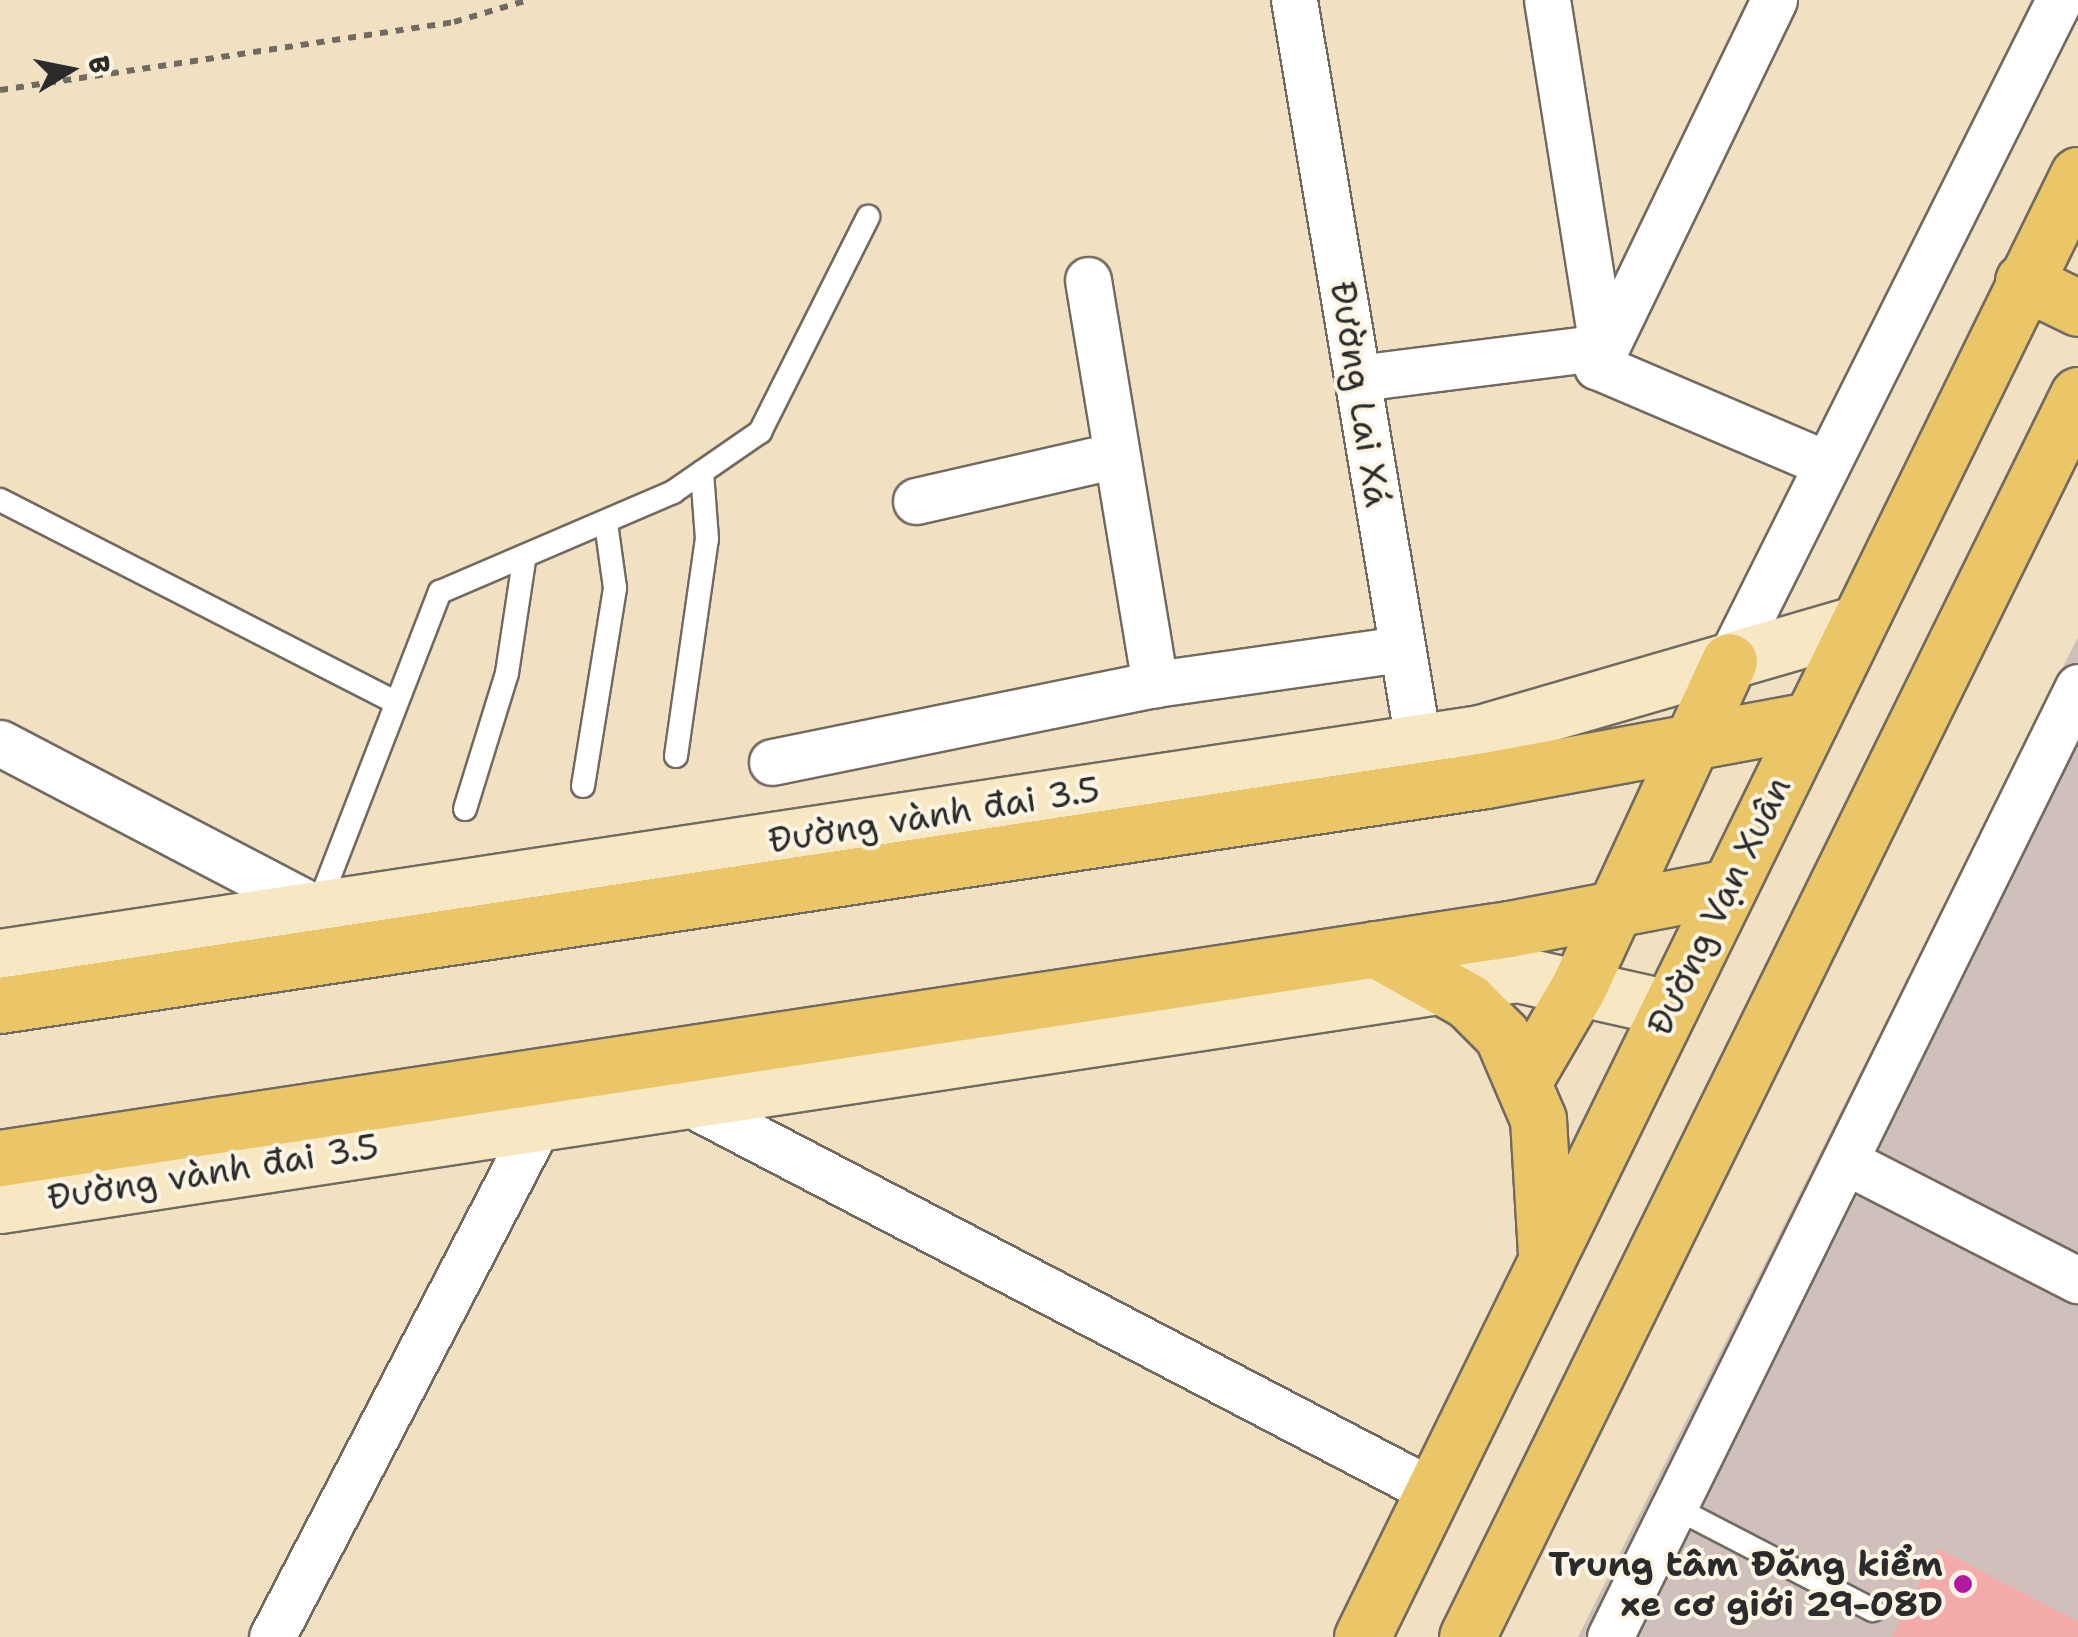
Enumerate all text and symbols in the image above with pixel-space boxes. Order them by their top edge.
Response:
north arrow [20,20,120,120]
text: B [79,53,120,77]
street label: Đường Lai Xá [1321,278,1399,510]
street label: Đường vành đai 3.5 [765,768,1103,862]
street label: Đường Vạn Xuân [1638,770,1800,1042]
street label: Đường vành đai 3.5 [44,1125,382,1219]
place label: Trung tâm Đăng kiểm xe cơ giới 29-08D [1548,1543,1943,1625]
marker: Trung tâm Đăng kiểm xe cơ giới 29-08D [1952,1573,1974,1595]

